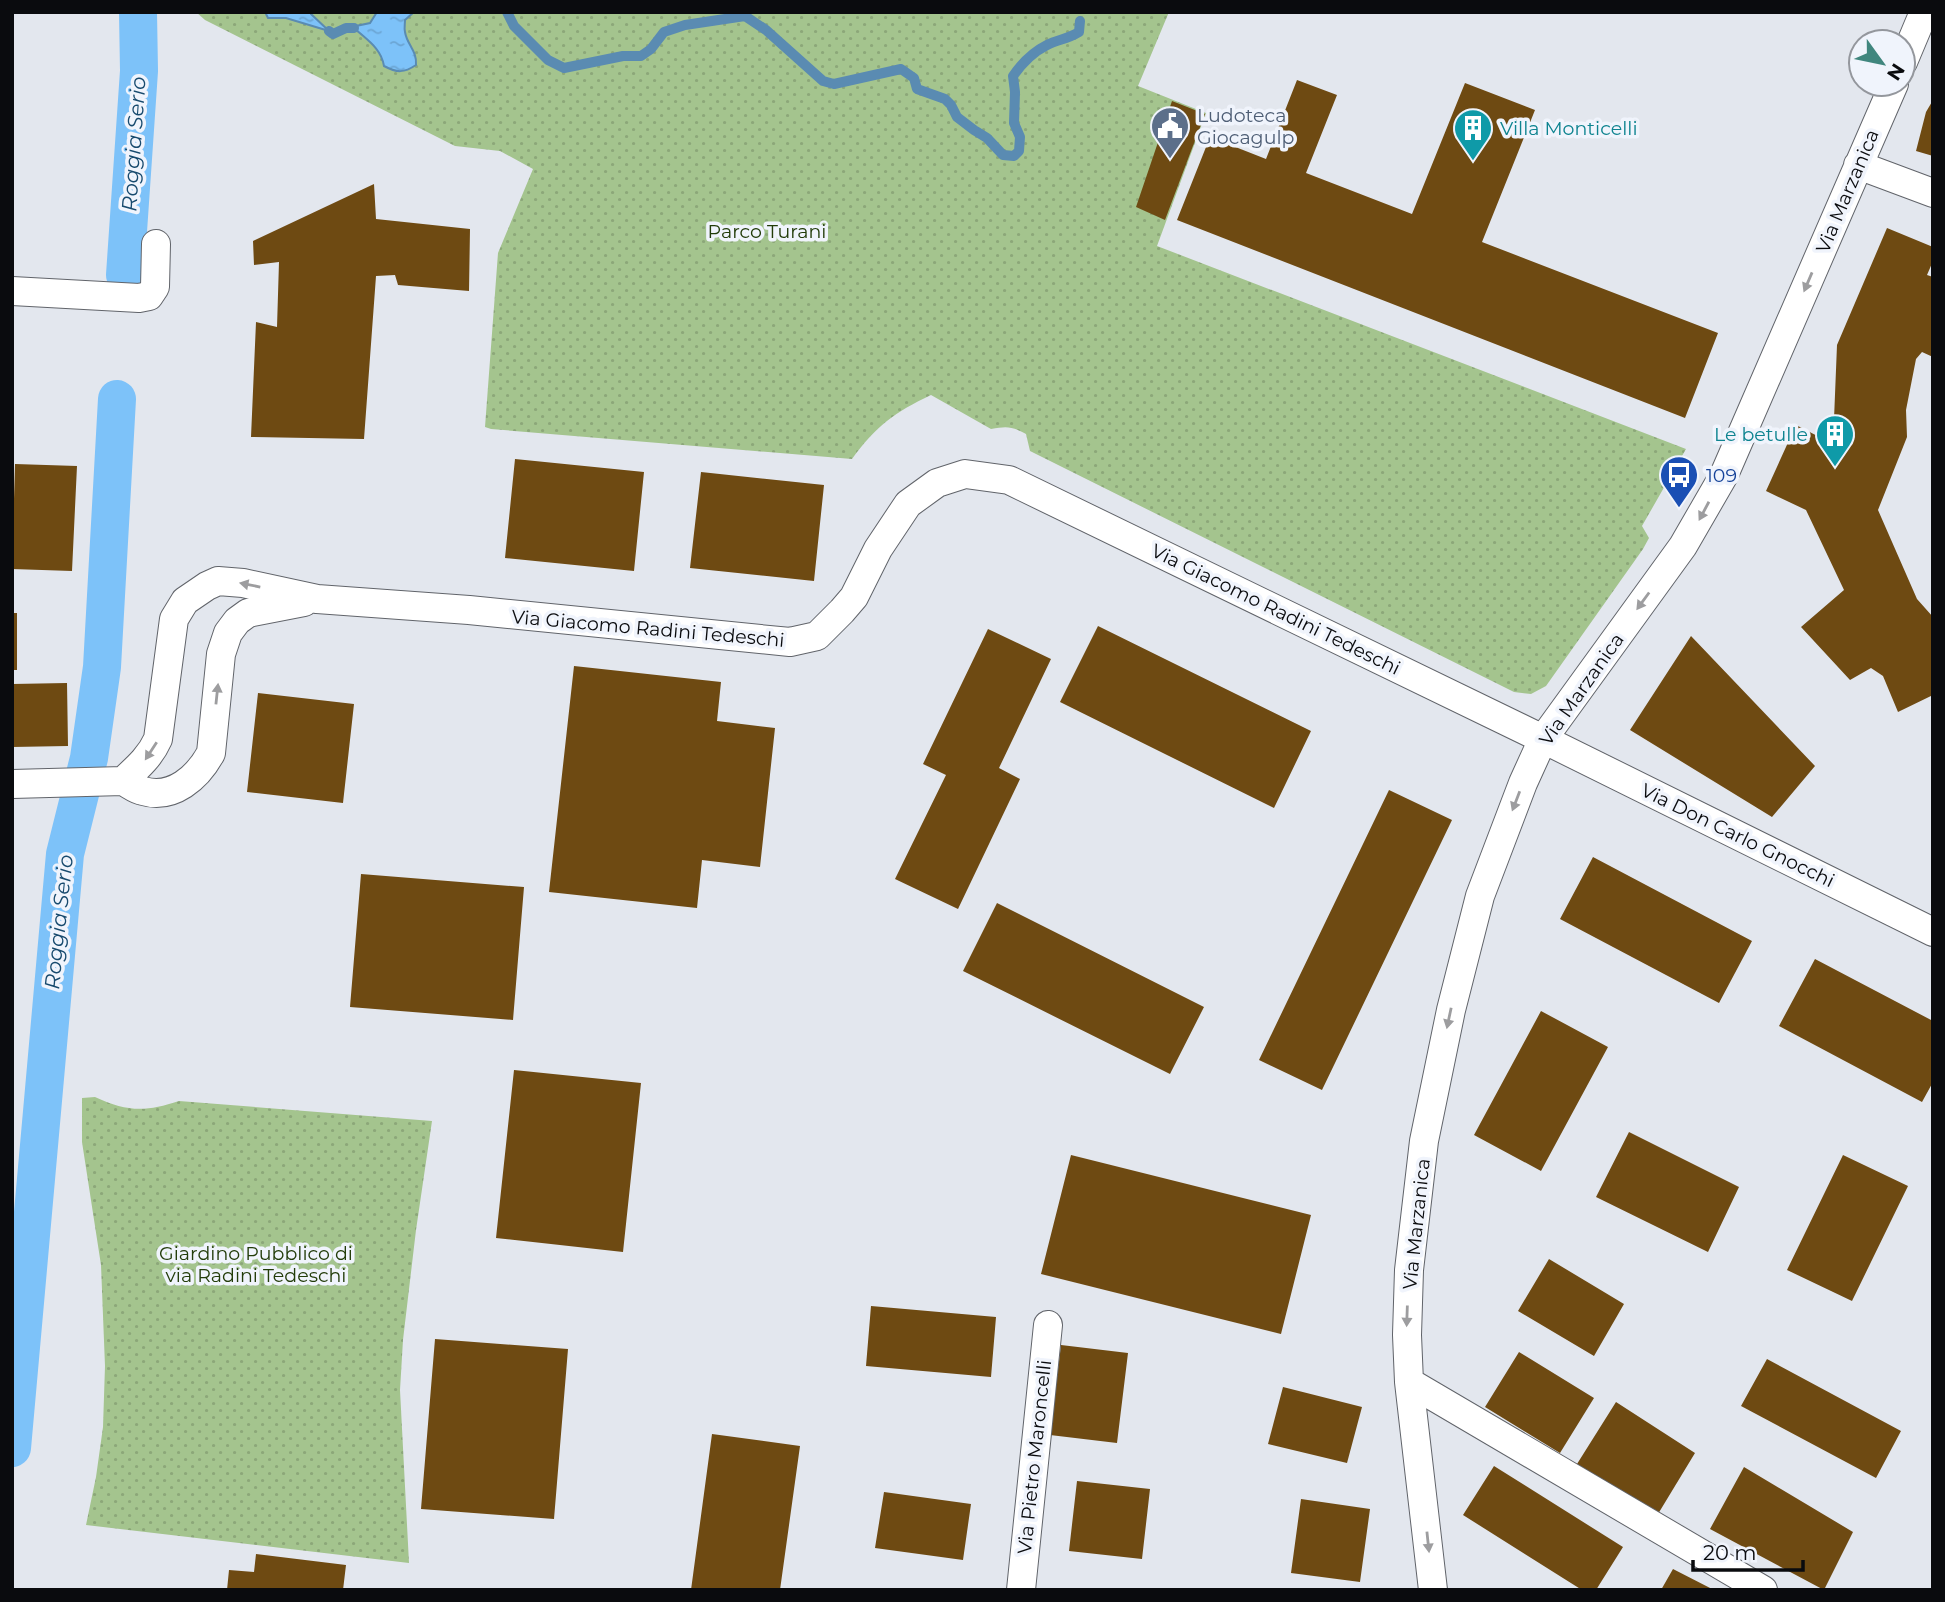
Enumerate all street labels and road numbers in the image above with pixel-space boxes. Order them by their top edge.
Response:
street label: Via Marzanica [1811,126,1884,256]
street label: Via Giacomo Radini Tedeschi [1148,539,1404,680]
street label: Via Giacomo Radini Tedeschi [510,605,785,652]
street label: Via Marzanica [1534,629,1629,750]
street label: Via Don Carlo Gnocchi [1637,779,1838,892]
street label: Via Marzanica [1398,1157,1435,1291]
street label: Via Pietro Maroncelli [1013,1359,1056,1555]

